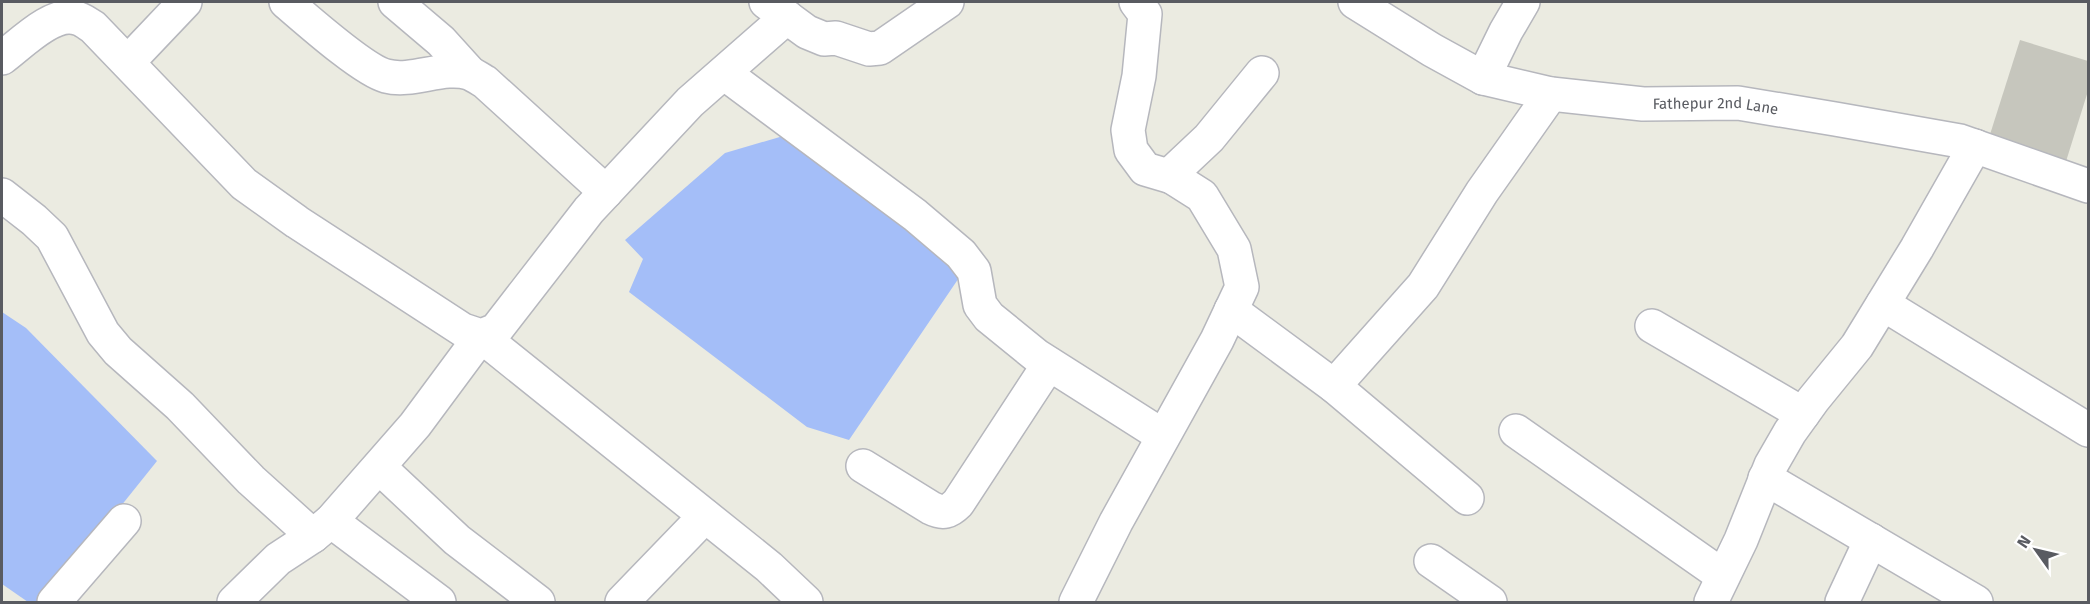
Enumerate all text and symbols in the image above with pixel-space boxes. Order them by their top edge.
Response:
street label: Fathepur 2nd Lane [1653,94,1780,119]
north arrow [2006,520,2066,580]
text: N [2013,532,2035,552]

